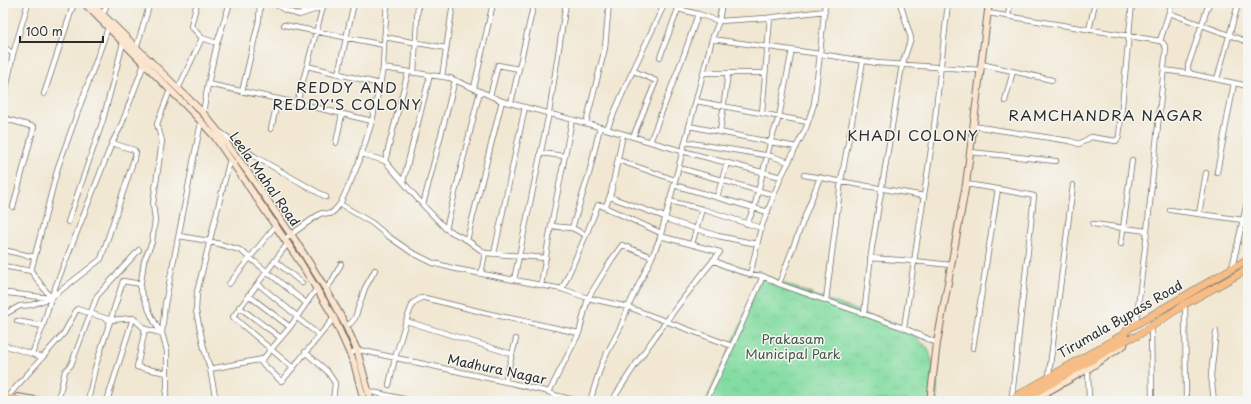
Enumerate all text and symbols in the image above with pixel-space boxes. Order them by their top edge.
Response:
scale bar [20,18,103,44]
text: 100 m [26,22,63,40]
district label: REDDY AND REDDY'S COLONY [272,75,422,115]
district label: RAMCHANDRA NAGAR [1008,103,1204,126]
district label: KHADI COLONY [847,123,979,146]
street label: Leela Mahal Road [226,128,305,230]
street label: Tirumala Bypass Road [1054,275,1186,362]
park label: Prakasam Municipal Park [745,329,841,363]
street label: Madhura Nagar [446,349,548,388]

